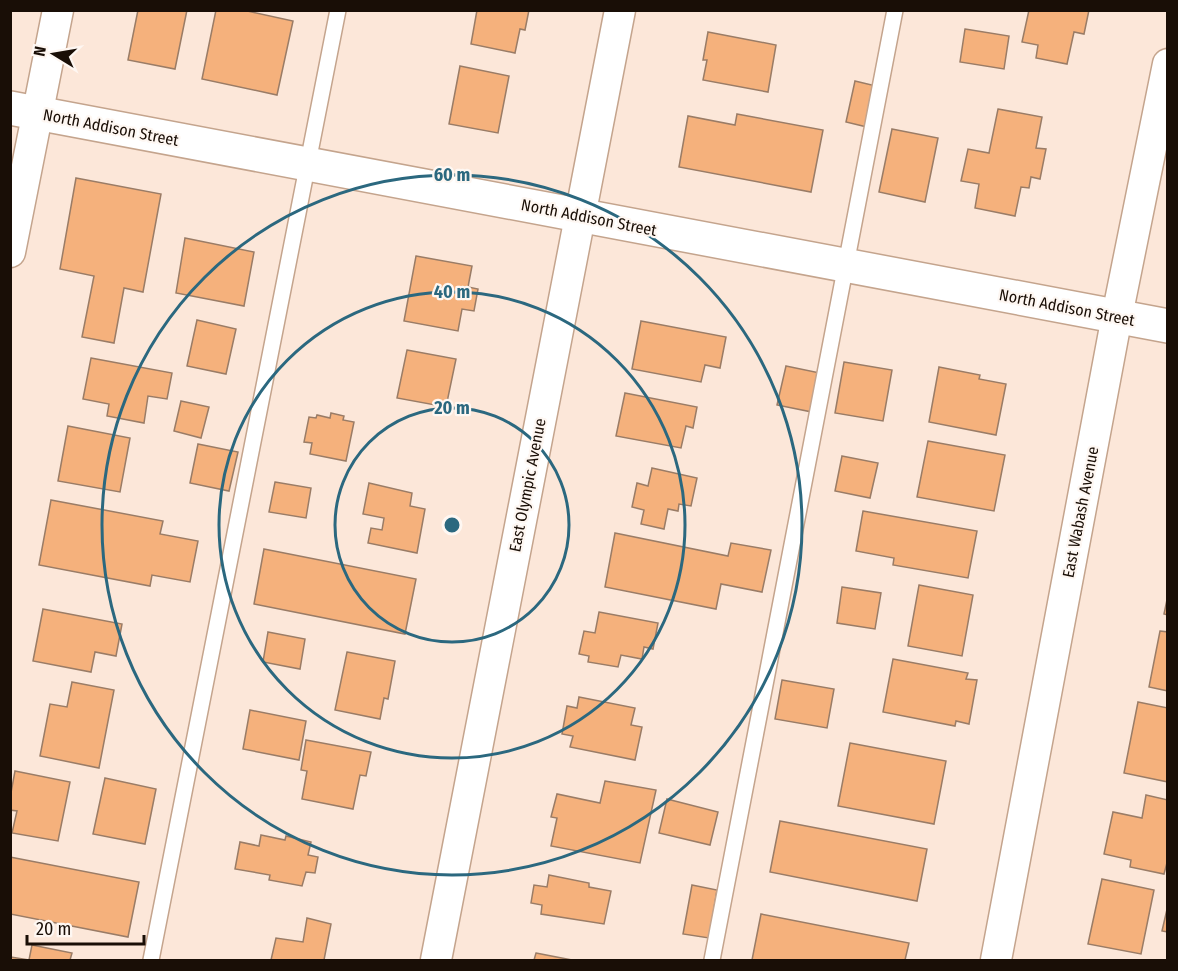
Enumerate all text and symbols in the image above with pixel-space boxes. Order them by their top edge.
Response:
north arrow [24,24,84,84]
text: N [30,45,50,58]
street label: North Addison Street [42,105,181,150]
text: 60 m [434,164,470,186]
street label: North Addison Street [520,195,659,240]
text: 40 m [434,281,470,303]
street label: North Addison Street [998,285,1137,330]
text: 20 m [433,397,470,419]
street label: East Olympic Avenue [505,417,550,553]
street label: East Wabash Avenue [1058,445,1103,579]
centre of rings [442,515,462,535]
scale bar [27,908,144,946]
text: 20 m [36,918,71,940]

